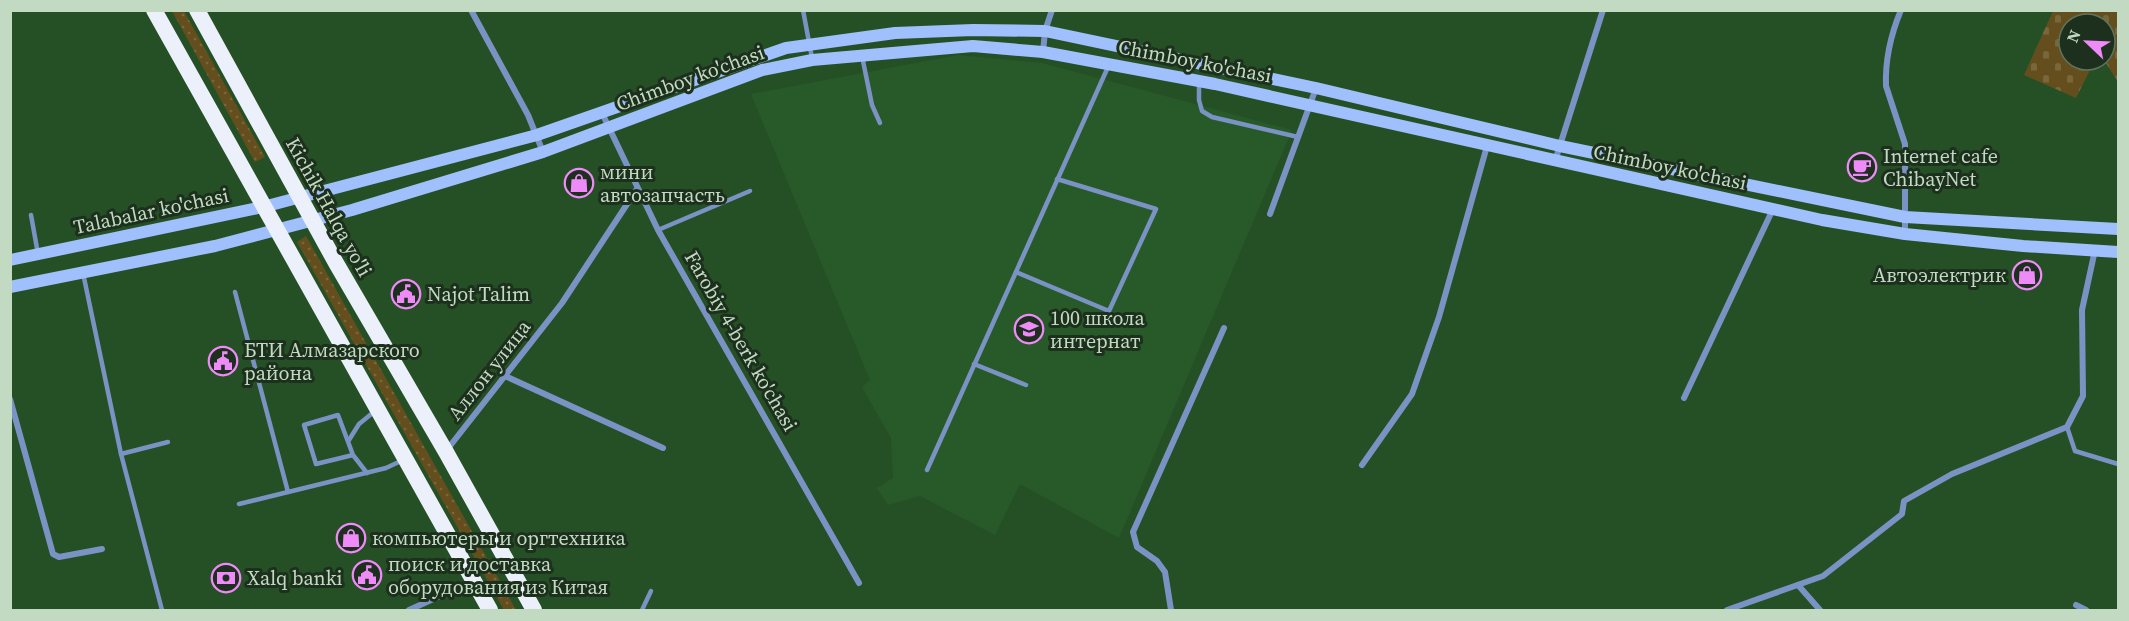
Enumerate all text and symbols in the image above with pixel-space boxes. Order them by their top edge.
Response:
north arrow [2057,12,2117,72]
text: N [2061,26,2086,46]
street label: Chimboy ko'chasi [1116,32,1274,90]
street label: Chimboy ko'chasi [612,38,768,118]
street label: Kichik Halqa yo'li [279,132,379,282]
street label: Chimboy ko'chasi [1591,137,1749,197]
place label: Internet cafe ChibayNet [1883,142,1998,193]
cafe icon: Internet cafe ChibayNet [1846,151,1878,183]
place label: мини автозапчасть [600,158,725,209]
shop icon: мини автозапчасть [563,167,595,199]
street label: Talabalar ko'chasi [71,181,231,241]
street label: Farobiy 4-berk ko'chasi [678,246,804,436]
shop icon: Автоэлектрик [2011,259,2043,291]
place label: Автоэлектрик [1873,261,2006,289]
public building icon: Najot Talim [390,278,422,310]
place label: Najot Talim [427,280,530,308]
place label: 100 школа интернат [1050,304,1146,355]
street label: Аллон улица [441,313,538,426]
school or university icon: 100 школа интернат [1013,313,1045,345]
place label: БТИ Алмазарского района [244,336,420,387]
public building icon: БТИ Алмазарского района [207,345,239,377]
shop icon: компьютеры и оргтехника [335,522,367,554]
place label: компьютеры и оргтехника [372,524,627,552]
place label: поиск и доставка оборудования из Китая [388,550,608,601]
public building icon: поиск и доставка оборудования из Китая [351,559,383,591]
bank icon: Xalq banki [210,562,242,594]
place label: Xalq banki [247,564,343,592]

